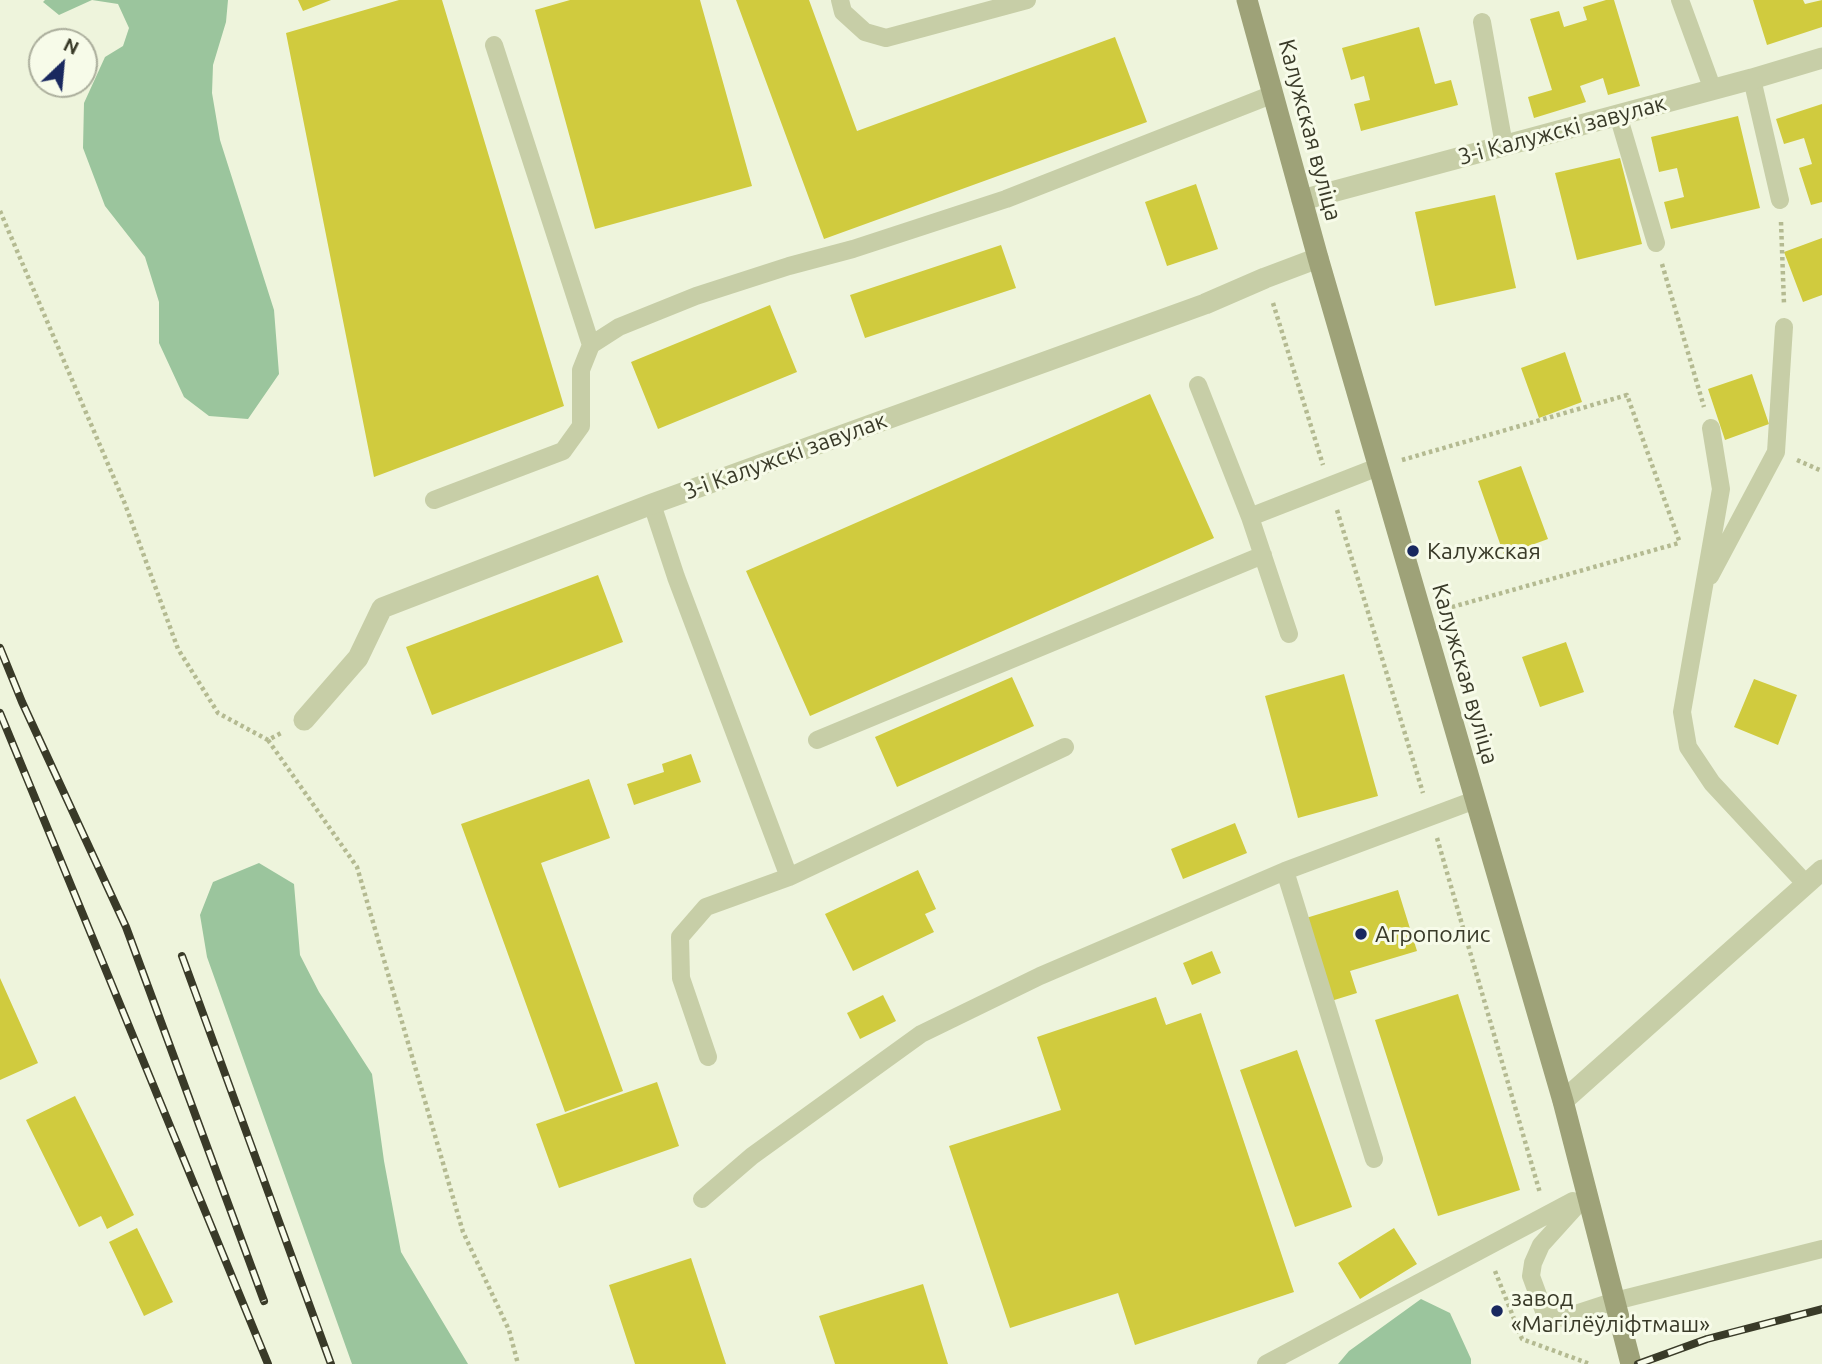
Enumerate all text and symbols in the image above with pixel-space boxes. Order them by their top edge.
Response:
north arrow [28,28,98,98]
text: N [60,33,83,59]
street label: Калужская вуліца [1273,36,1347,224]
street label: 3-і Калужскі завулак [1455,89,1669,171]
street label: 3-і Калужскі завулак [680,406,890,506]
place label: Калужская [1427,537,1541,565]
marker: Калужская [1405,543,1421,559]
street label: Калужская вуліца [1426,580,1504,768]
place label: Агрополис [1375,920,1491,948]
marker: Агрополис [1353,926,1369,942]
place label: завод «Магілёўліфтмаш» [1511,1284,1710,1338]
marker: завод «Магілёўліфтмаш» [1489,1303,1505,1319]

